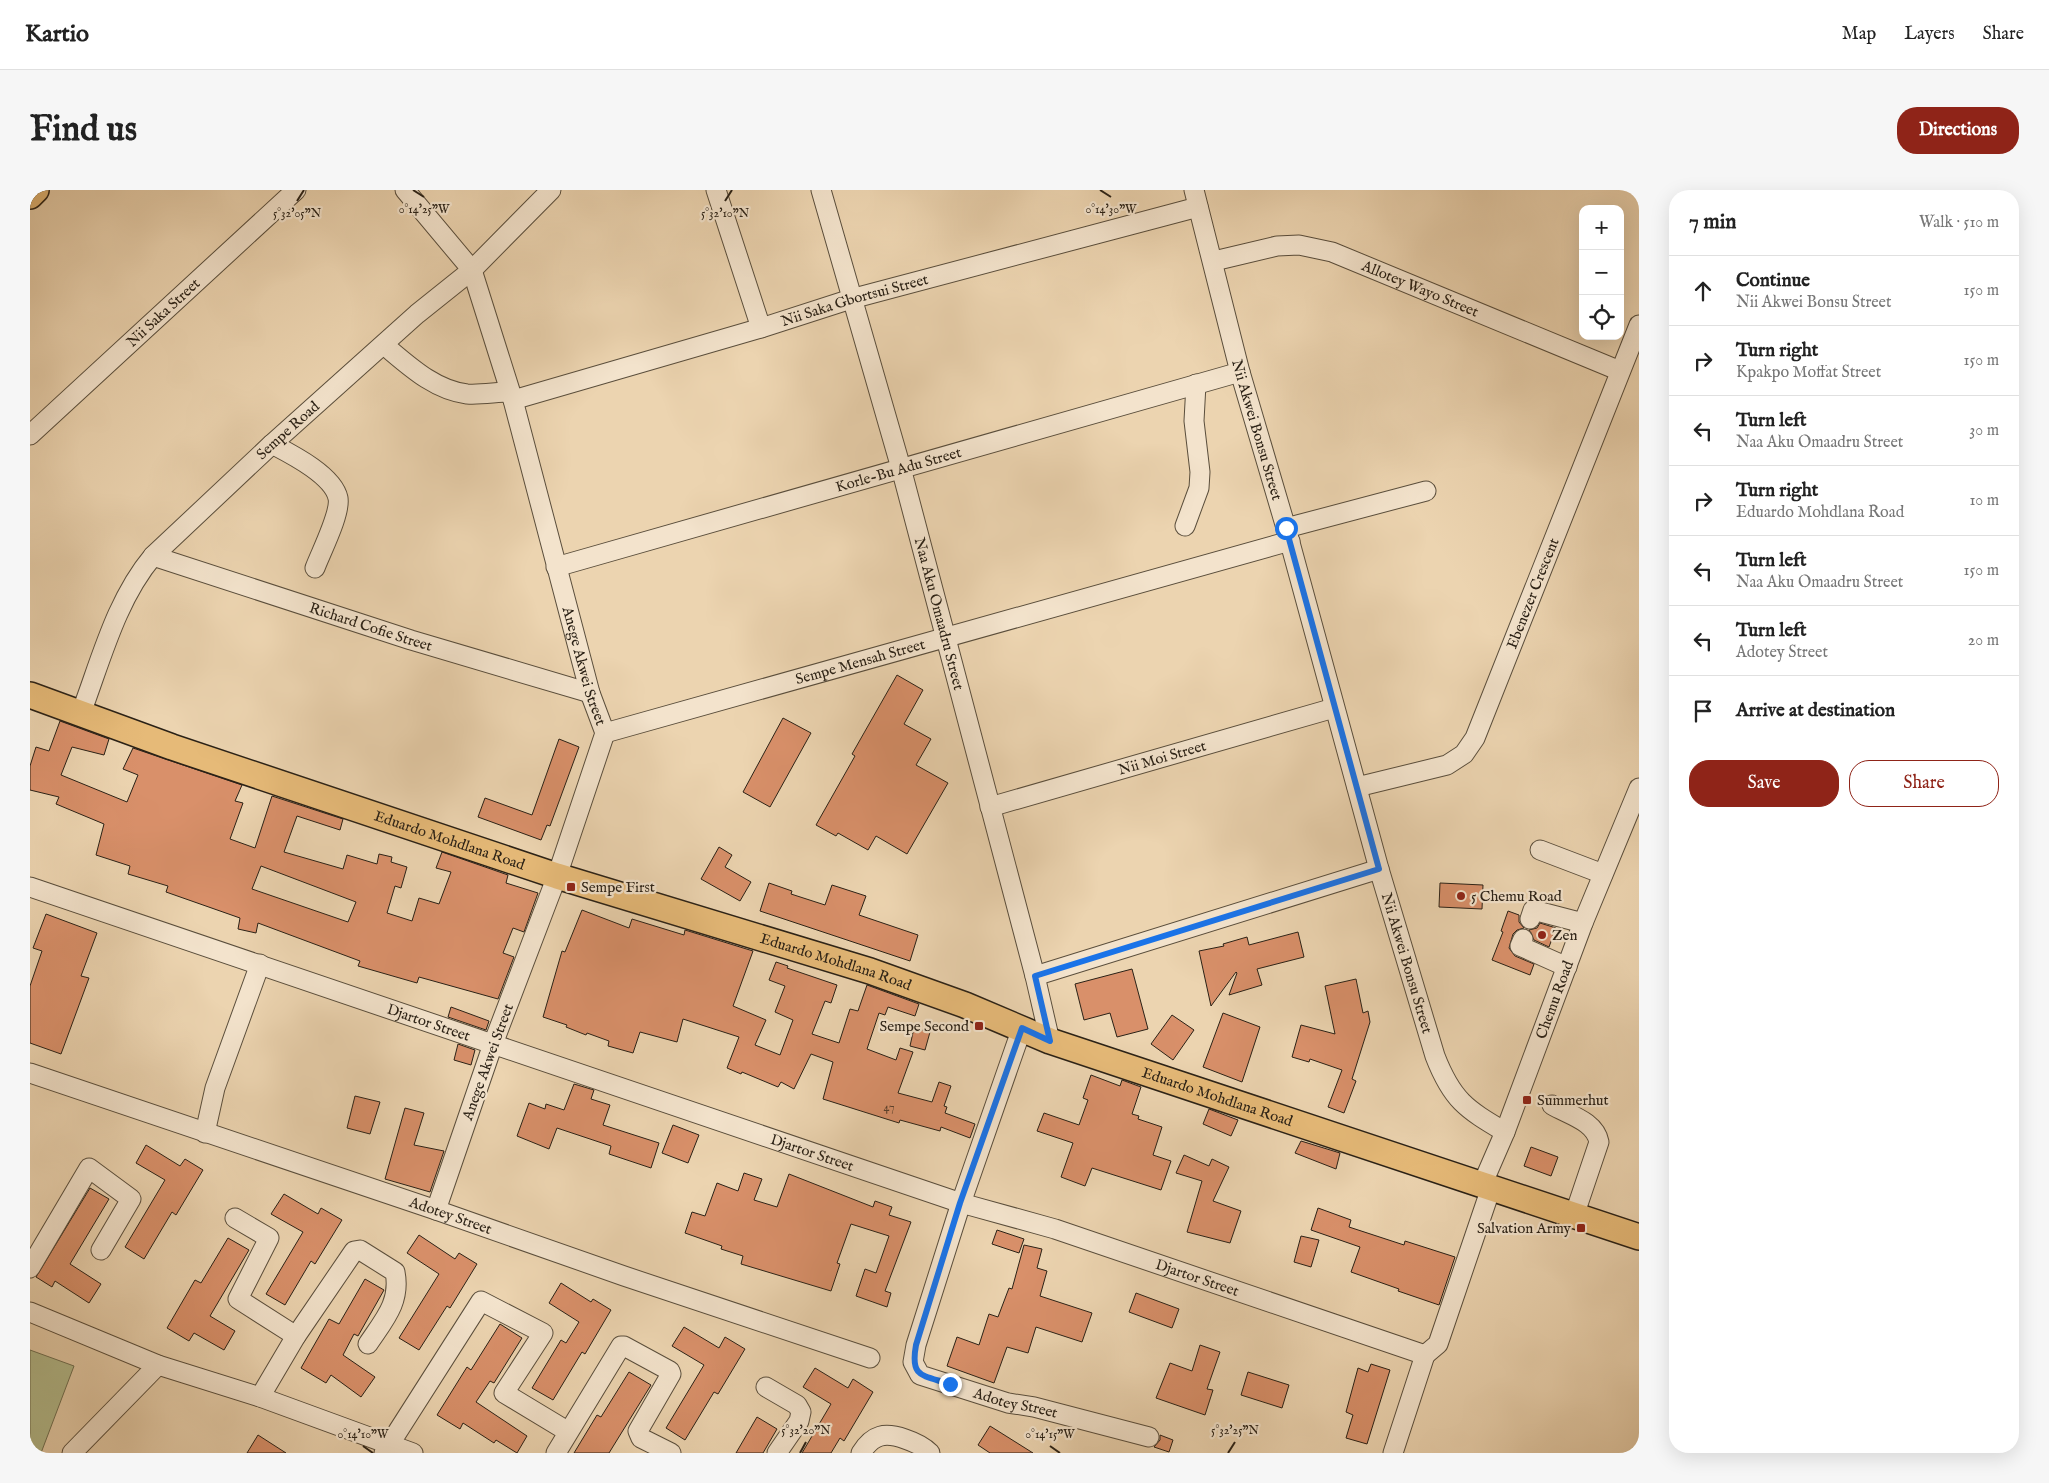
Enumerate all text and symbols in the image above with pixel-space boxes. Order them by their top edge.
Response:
text: Kartio [25,19,89,50]
text: Map [1842,23,1876,46]
text: Layers [1904,23,1955,46]
text: Share [1983,23,2024,46]
button: Directions [1897,107,2019,154]
text: Find us [30,108,137,153]
text: 0°14'25"W [399,202,450,217]
text: 0°14'30"W [1085,202,1137,217]
map controls [1579,205,1624,340]
button: + [1579,205,1624,250]
text: 5°32'05"N [273,206,322,221]
text: 5°32'10"N [701,206,750,221]
text: 7 min [1689,209,1736,236]
text: Walk · 510 m [1919,213,1999,233]
button: − [1579,250,1624,295]
street label: Allotey Wayo Street [1358,256,1481,321]
street label: Nii Saka Gbortsui Street [779,269,930,330]
text: Continue [1736,269,1810,293]
street label: Nii Saka Street [122,274,204,351]
icon: ahead [1689,277,1717,305]
text: 150 m [1964,281,1999,301]
text: Nii Akwei Bonsu Street [1736,293,1891,313]
button: locate [1579,295,1624,340]
text: Turn right [1736,339,1818,363]
icon: right [1689,347,1717,375]
text: 150 m [1964,351,1999,371]
street label: Nii Akwei Bonsu Street [1228,357,1287,502]
text: Kpakpo Moffat Street [1736,363,1881,383]
street label: Sempe Road [252,396,324,463]
text: Turn left [1736,409,1807,433]
icon: left [1689,417,1717,445]
text: 30 m [1969,421,1999,441]
text: Naa Aku Omaadru Street [1736,433,1903,453]
street label: Korle-Bu Adu Street [833,442,963,496]
text: Turn right [1736,479,1818,503]
icon: right [1689,487,1717,515]
text: 10 m [1969,491,1999,511]
text: Eduardo Mohdlana Road [1736,503,1904,523]
route start [1275,517,1298,540]
street label: Naa Aku Omaadru Street [910,535,969,692]
street label: Ebenezer Crescent [1502,535,1563,651]
text: Turn left [1736,549,1807,573]
icon: left [1689,557,1717,585]
text: 150 m [1964,561,1999,581]
text: Naa Aku Omaadru Street [1736,573,1903,593]
street label: Richard Cofie Street [307,598,435,655]
street label: Anege Akwei Street [558,604,611,728]
text: Turn left [1736,619,1807,643]
icon: left [1689,627,1717,655]
text: 20 m [1968,631,1999,651]
street label: Sempe Mensah Street [793,634,927,689]
text: Adotey Street [1736,643,1828,663]
icon: arrive [1689,697,1717,725]
text: Arrive at destination [1736,699,1895,723]
street label: Nii Moi Street [1116,736,1208,779]
button: Save [1689,760,1839,807]
button: Share [1849,760,1999,807]
street label: Eduardo Mohdlana Road [372,806,528,874]
place label: Sempe First [581,878,655,897]
marker: Sempe First [565,881,577,893]
place label: 5 Chemu Road [1471,887,1563,906]
street label: Nii Akwei Bonsu Street [1377,890,1437,1036]
marker: 5 Chemu Road [1455,890,1467,902]
place label: Zen [1552,926,1577,945]
street label: Eduardo Mohdlana Road [758,929,915,995]
marker: Zen [1536,929,1548,941]
street label: Chemu Road [1531,957,1578,1041]
street label: Djartor Street [384,999,473,1045]
street label: Anege Akwei Street [458,1001,518,1124]
place label: Sempe Second [880,1017,970,1036]
marker: Sempe Second [973,1020,985,1032]
street label: Eduardo Mohdlana Road [1140,1063,1296,1131]
place label: Summerhut [1537,1091,1609,1110]
marker: Summerhut [1521,1094,1533,1106]
house number: 47 [883,1100,895,1115]
street label: Djartor Street [768,1130,856,1175]
street label: Adotey Street [406,1192,494,1238]
place label: Salvation Army [1477,1219,1572,1238]
marker: Salvation Army [1575,1222,1587,1234]
street label: Djartor Street [1153,1254,1241,1300]
route end [939,1373,962,1396]
street label: Adotey Street [970,1383,1060,1422]
text: 5°32'20"N [781,1423,831,1438]
text: 5°32'25"N [1211,1423,1260,1438]
text: 0°14'10"W [337,1427,389,1442]
text: 0°14'15"W [1025,1427,1075,1442]

